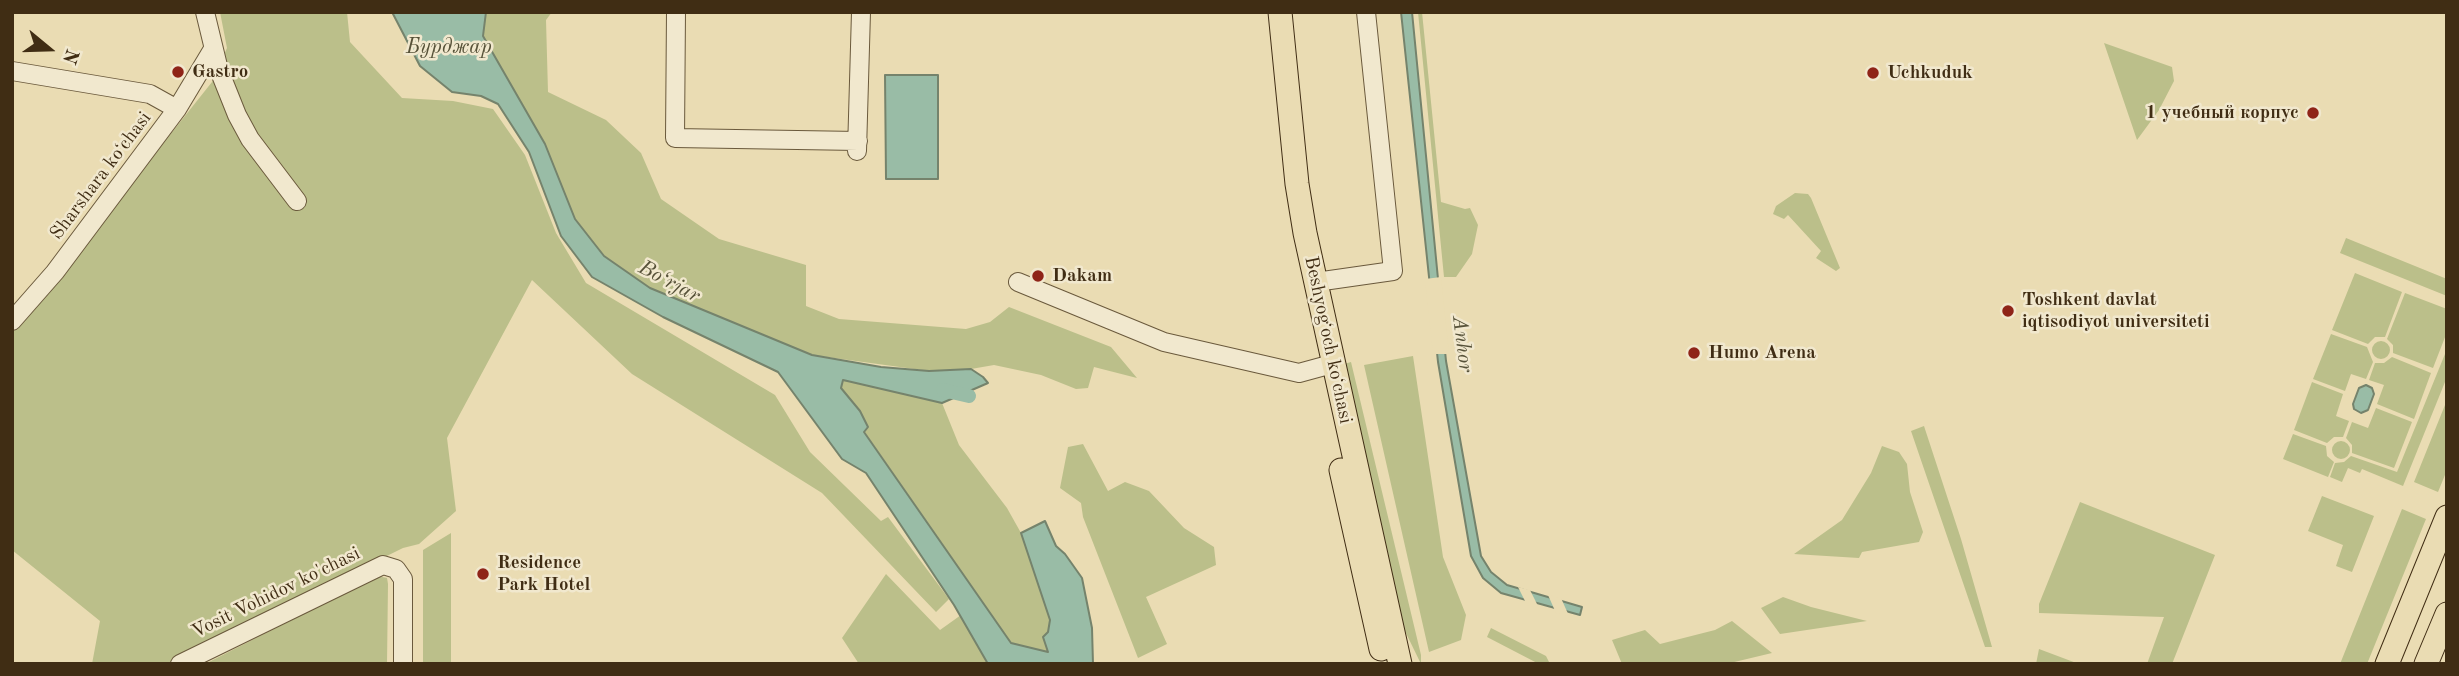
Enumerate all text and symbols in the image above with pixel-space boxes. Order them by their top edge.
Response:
north arrow [14,14,84,84]
water label: Бурджар [406,34,492,60]
text: N [58,46,81,66]
place label: Gastro [192,61,248,83]
place label: Uchkuduk [1887,62,1973,84]
marker: Gastro [170,64,186,80]
marker: Uchkuduk [1865,65,1881,81]
place label: 1 учебный корпус [2146,102,2299,124]
marker: 1 учебный корпус [2305,105,2321,121]
street label: Sharshara koʻchasi [45,108,157,244]
street label: Beshyogʻoch koʻchasi [1299,254,1357,426]
water label: Bo‘rjar [634,255,704,309]
place label: Dakam [1052,265,1112,287]
marker: Dakam [1030,268,1046,284]
place label: Toshkent davlat iqtisodiyot universiteti [2022,289,2210,333]
marker: Toshkent davlat iqtisodiyot universiteti [2000,303,2016,319]
water label: Anhor [1446,314,1478,374]
place label: Humo Arena [1708,342,1816,364]
marker: Humo Arena [1686,345,1702,361]
street label: Vosit Vohidov ko'chasi [188,542,364,644]
place label: Residence Park Hotel [497,552,590,596]
marker: Residence Park Hotel [475,566,491,582]

